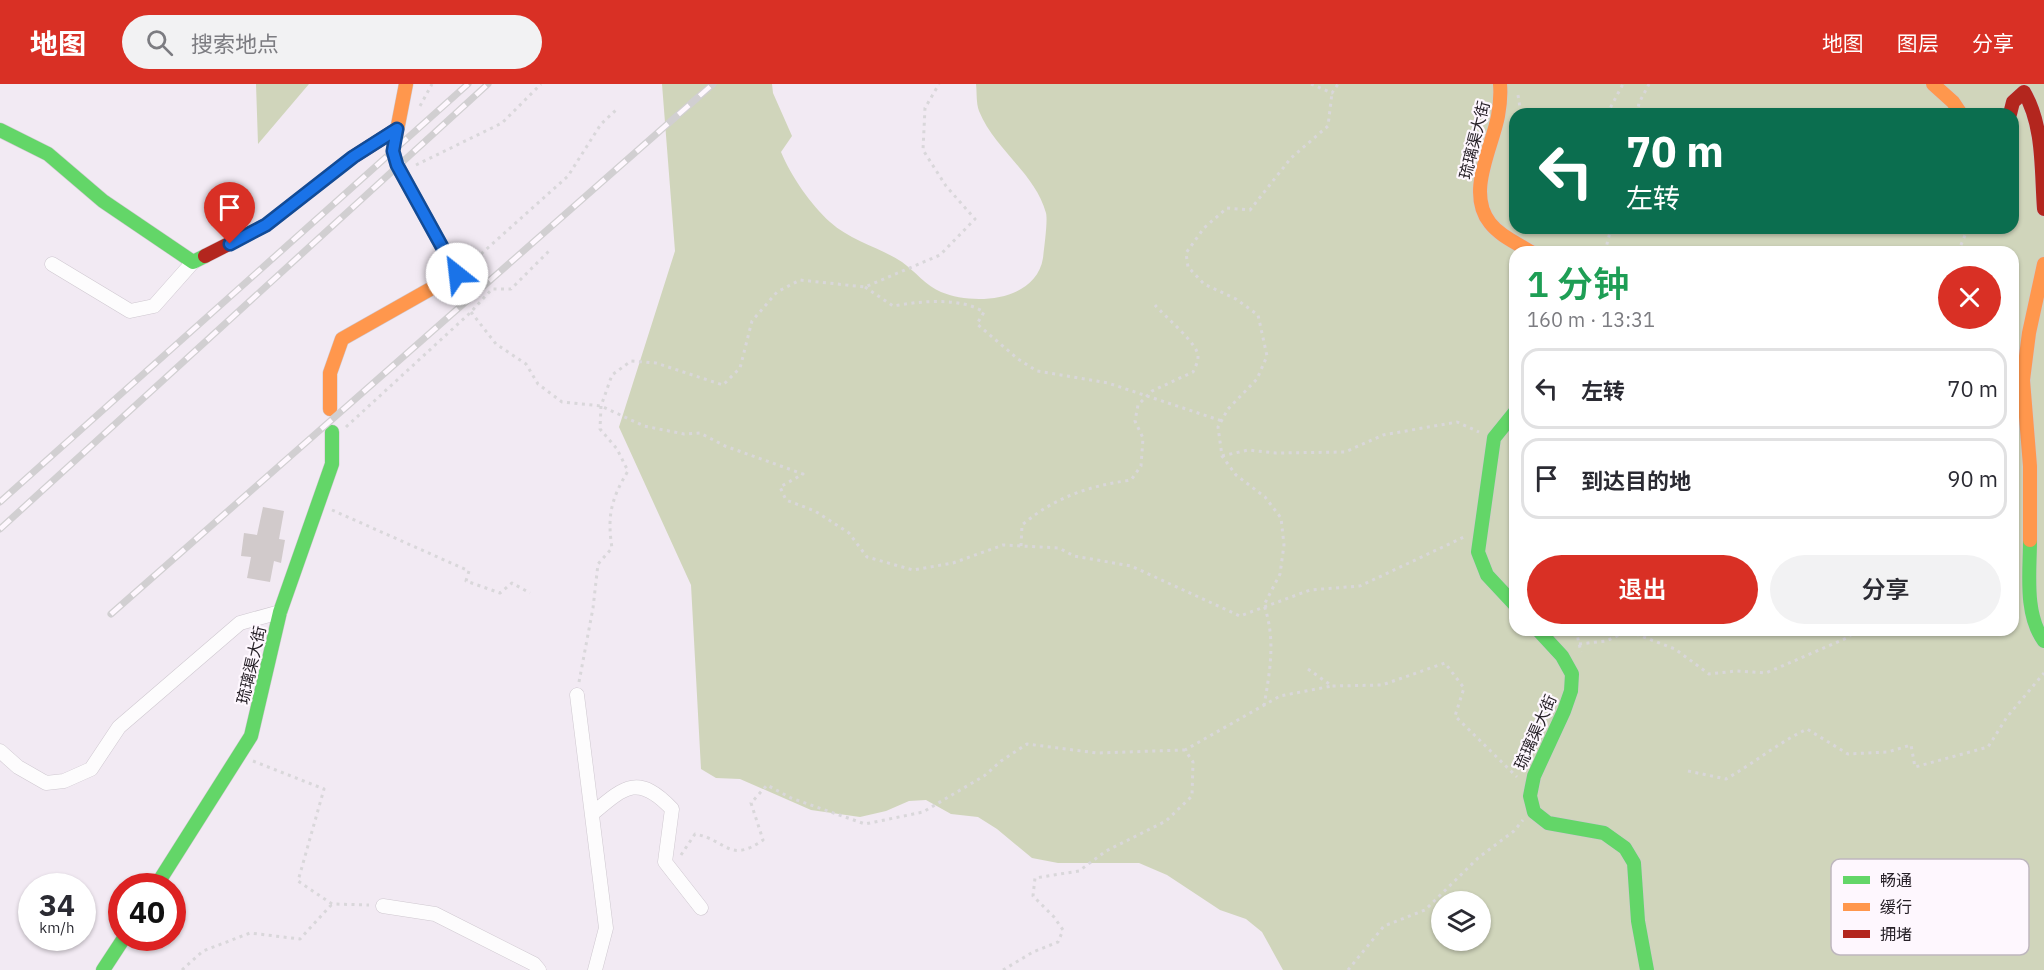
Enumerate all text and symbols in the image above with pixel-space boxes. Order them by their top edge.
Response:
search box [122,15,542,69]
text: 地图 [30,25,86,62]
icon: search [143,26,176,59]
text: 搜索地点 [191,29,279,58]
text: 地图 [1822,29,1864,57]
text: 图层 [1897,29,1939,57]
text: 分享 [1972,29,2014,57]
street label: 琉璃渠大街 [1455,99,1493,181]
text: 70 m [1626,124,1724,179]
icon: left [1527,132,1605,210]
text: 左转 [1626,180,1680,215]
pin [204,182,255,244]
icon: arrive [213,191,246,224]
position arrow [425,242,489,306]
text: 1 分钟 [1527,260,1629,307]
button: close [1938,266,2001,329]
text: 160 m · 13:31 [1527,306,1655,333]
icon: left [1530,372,1563,405]
text: 70 m [1947,374,1998,403]
text: 左转 [1581,376,1625,405]
icon: arrive [1530,462,1563,495]
text: 90 m [1947,464,1998,493]
text: 到达目的地 [1581,466,1691,495]
button: 退出 [1527,555,1758,624]
button: 分享 [1770,555,2001,624]
street label: 琉璃渠大街 [232,624,270,706]
street label: 琉璃渠大街 [1510,691,1560,773]
legend [1831,859,2029,955]
text: 畅通 [1880,870,1912,890]
speed limit sign: 40 [108,873,186,951]
text: 34 [39,885,75,924]
map controls [1431,891,1491,951]
button: layers [1431,891,1491,951]
text: 缓行 [1880,897,1912,917]
text: km/h [39,918,75,937]
text: 拥堵 [1880,924,1912,944]

